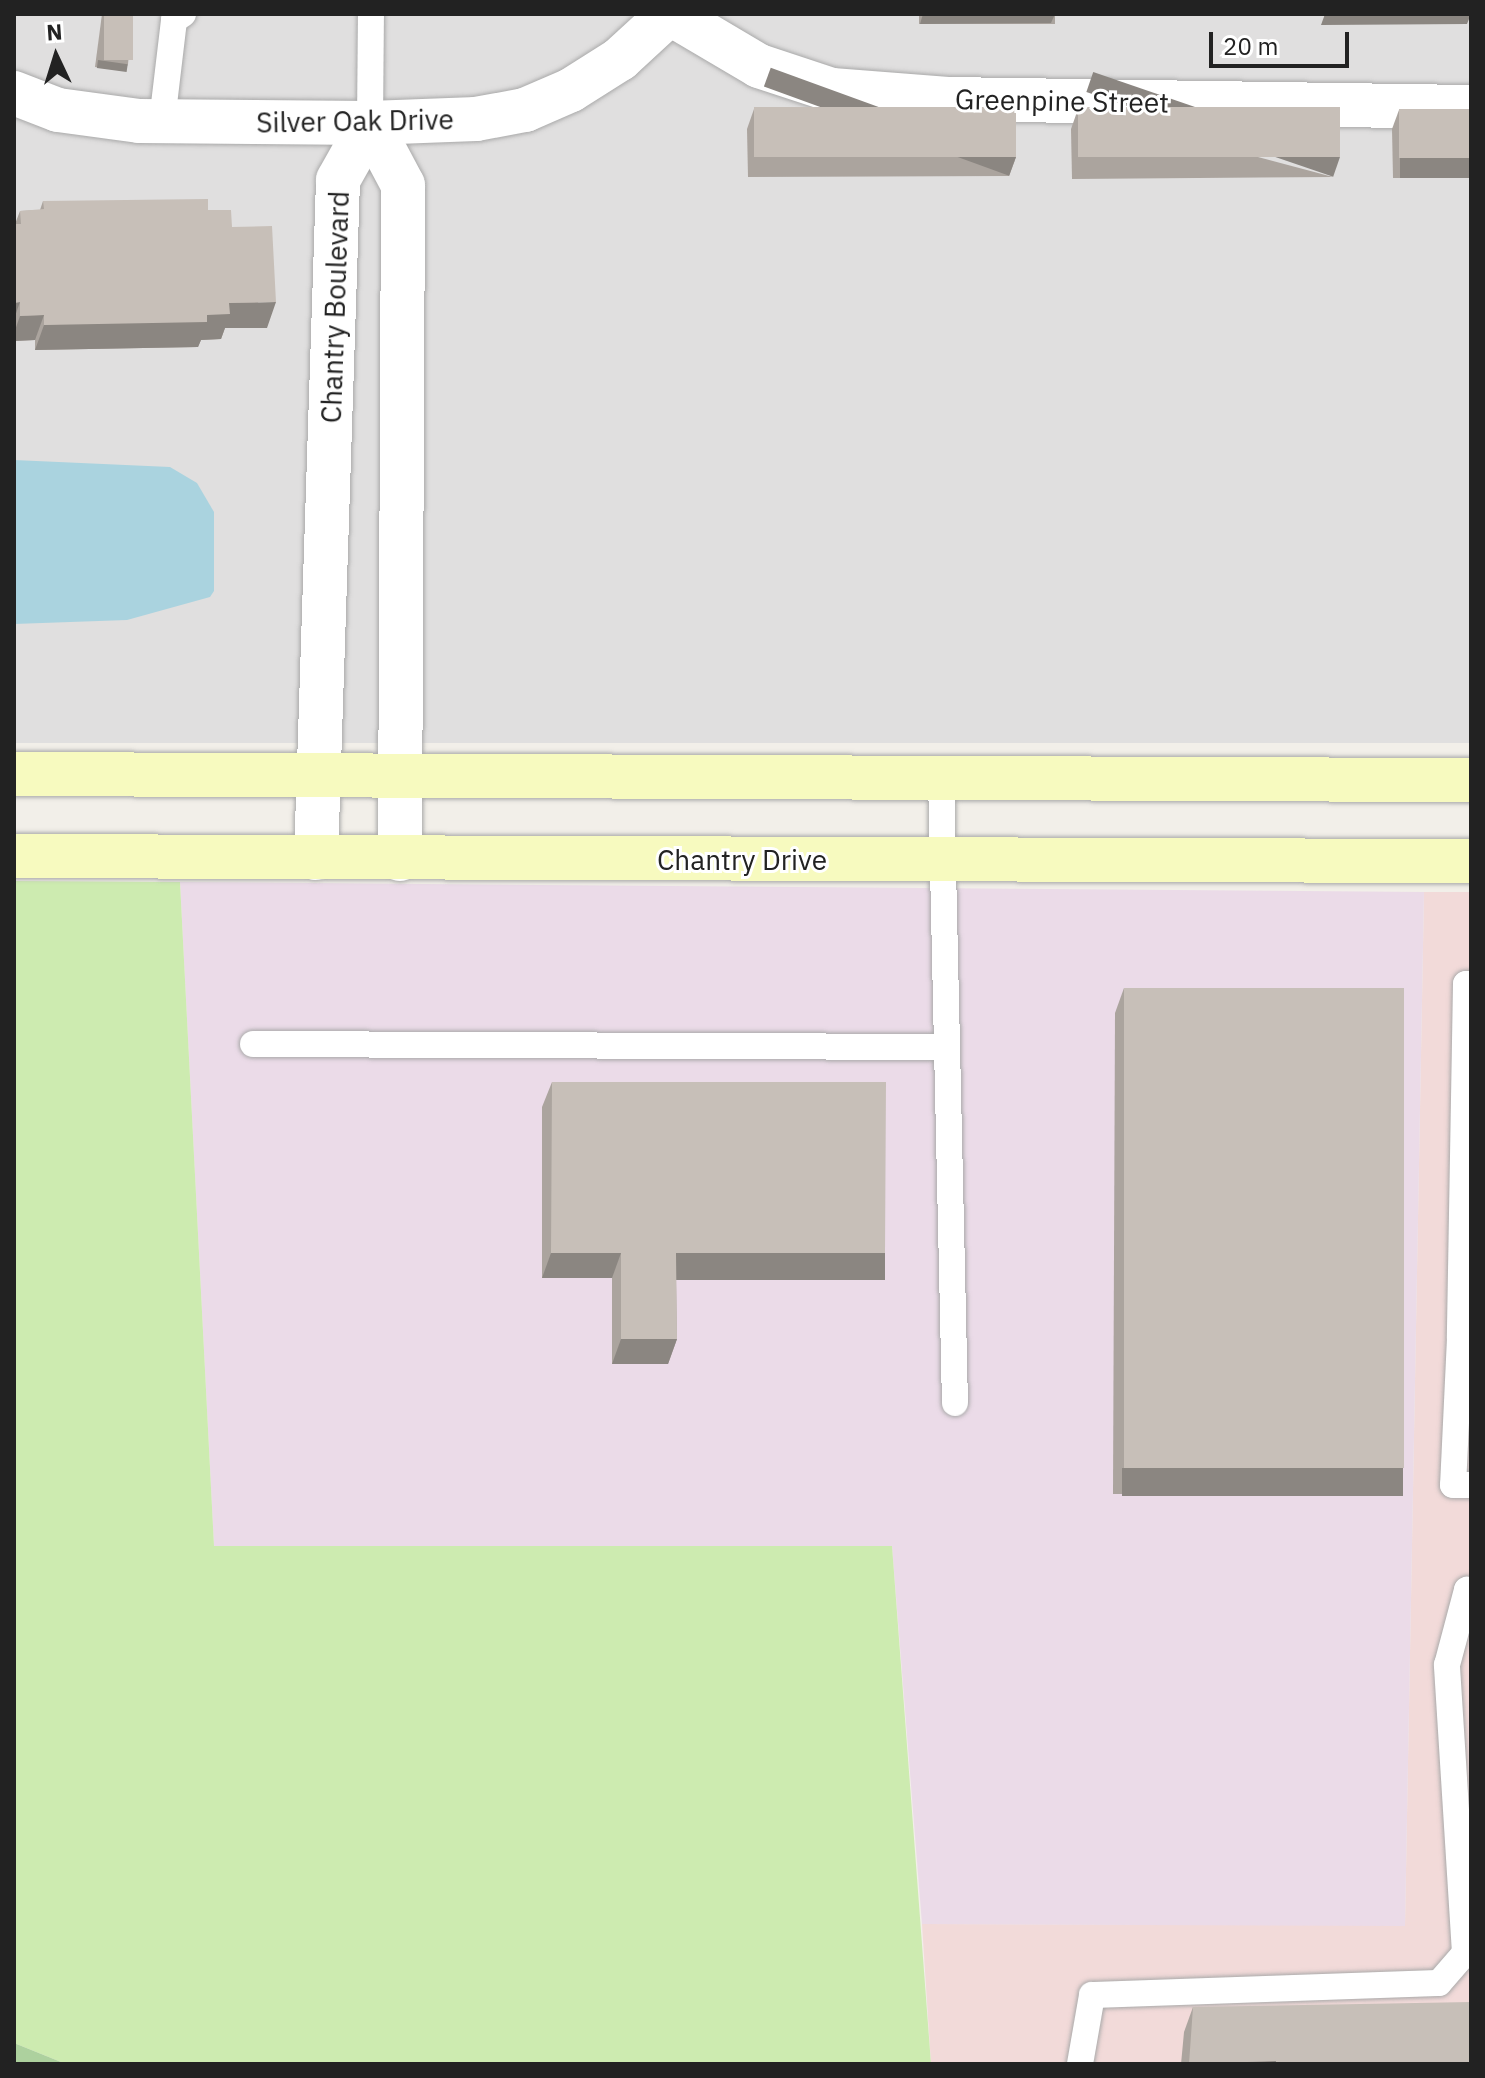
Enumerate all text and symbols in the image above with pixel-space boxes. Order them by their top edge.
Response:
north arrow [16,16,96,96]
scale bar [1213,16,1353,66]
text: N [45,17,63,47]
text: 20 m [1223,30,1278,62]
street label: Greenpine Street [955,82,1169,120]
street label: Silver Oak Drive [256,102,454,140]
street label: Chantry Boulevard [314,190,356,424]
street label: Chantry Drive [657,843,827,877]

